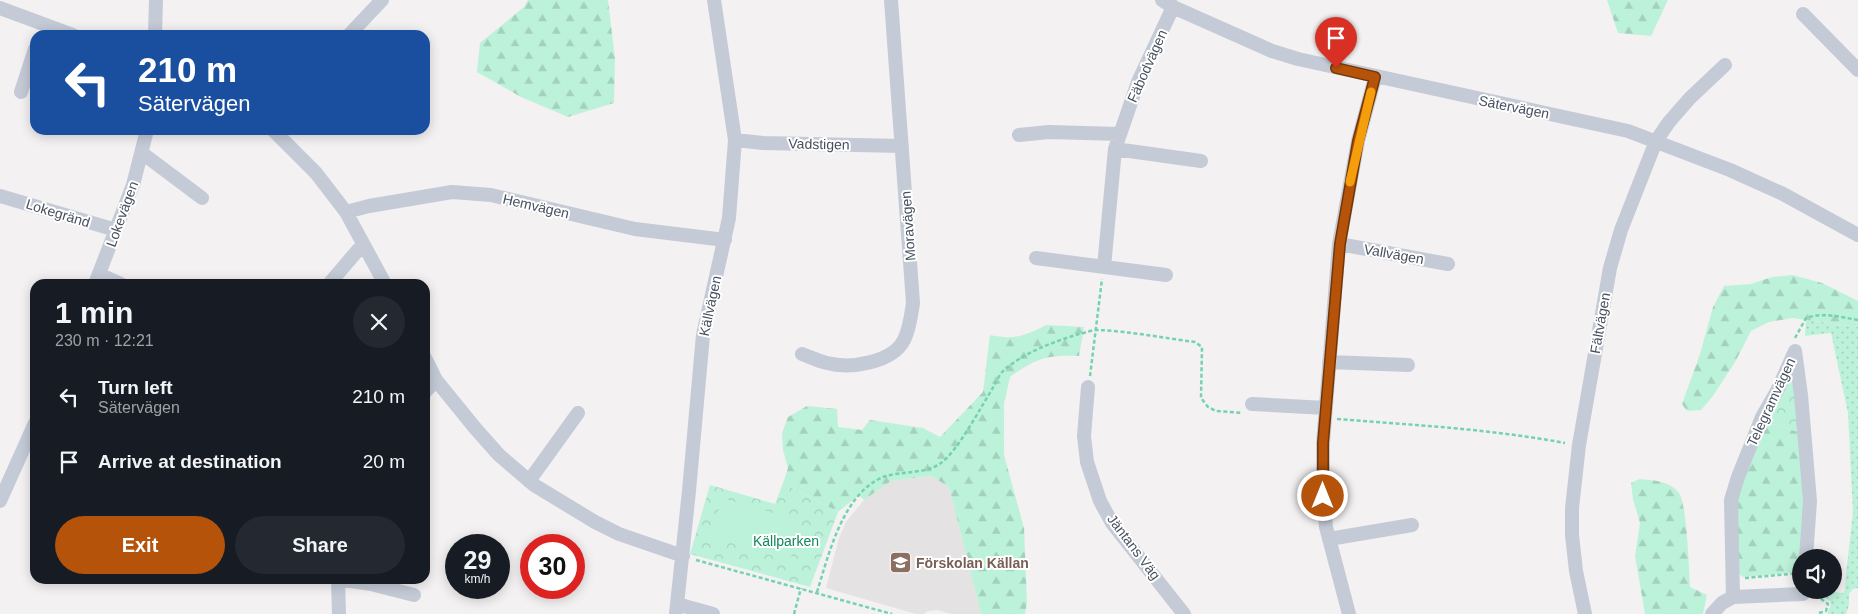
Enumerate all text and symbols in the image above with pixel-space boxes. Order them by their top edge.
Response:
pin [1315,17,1357,68]
icon: arrive [1322,24,1350,52]
street label: Fäbodvägen [1124,27,1170,105]
icon: left [55,50,120,115]
text: 210 m [138,50,237,89]
text: Sätervägen [138,91,251,116]
street label: Sätervägen [1477,92,1551,122]
street label: Vadstigen [788,135,850,153]
street label: Lokevägen [103,179,141,249]
street label: Hemvägen [501,191,571,221]
street label: Moravägen [898,191,918,261]
street label: Lokegränd [24,196,92,230]
street label: Vallvägen [1363,241,1425,267]
street label: Källvägen [696,274,724,338]
street label: Fältvägen [1587,291,1613,355]
text: 1 min [55,296,133,329]
button: close [353,296,405,348]
text: 230 m · 12:21 [55,332,154,349]
street label: Telegramvägen [1744,355,1798,449]
text: Turn left [98,377,173,398]
icon: left [55,383,83,411]
text: 210 m [352,386,405,407]
text: Sätervägen [98,399,180,416]
icon: arrive [55,448,83,476]
text: Arrive at destination [98,451,282,472]
text: 20 m [363,451,405,472]
position arrow [1296,469,1348,521]
street label: Jäntans Väg [1104,511,1164,583]
button: Exit [55,516,225,574]
button: Share [235,516,405,574]
park label: Källparken [753,533,819,549]
speed limit sign: 30 [520,534,585,599]
text: 29 [464,546,491,574]
map controls [1792,549,1842,599]
button: sound [1792,549,1842,599]
school or university icon: Förskolan Källan [888,551,912,575]
place label: Förskolan Källan [916,555,1029,571]
text: km/h [464,572,491,586]

